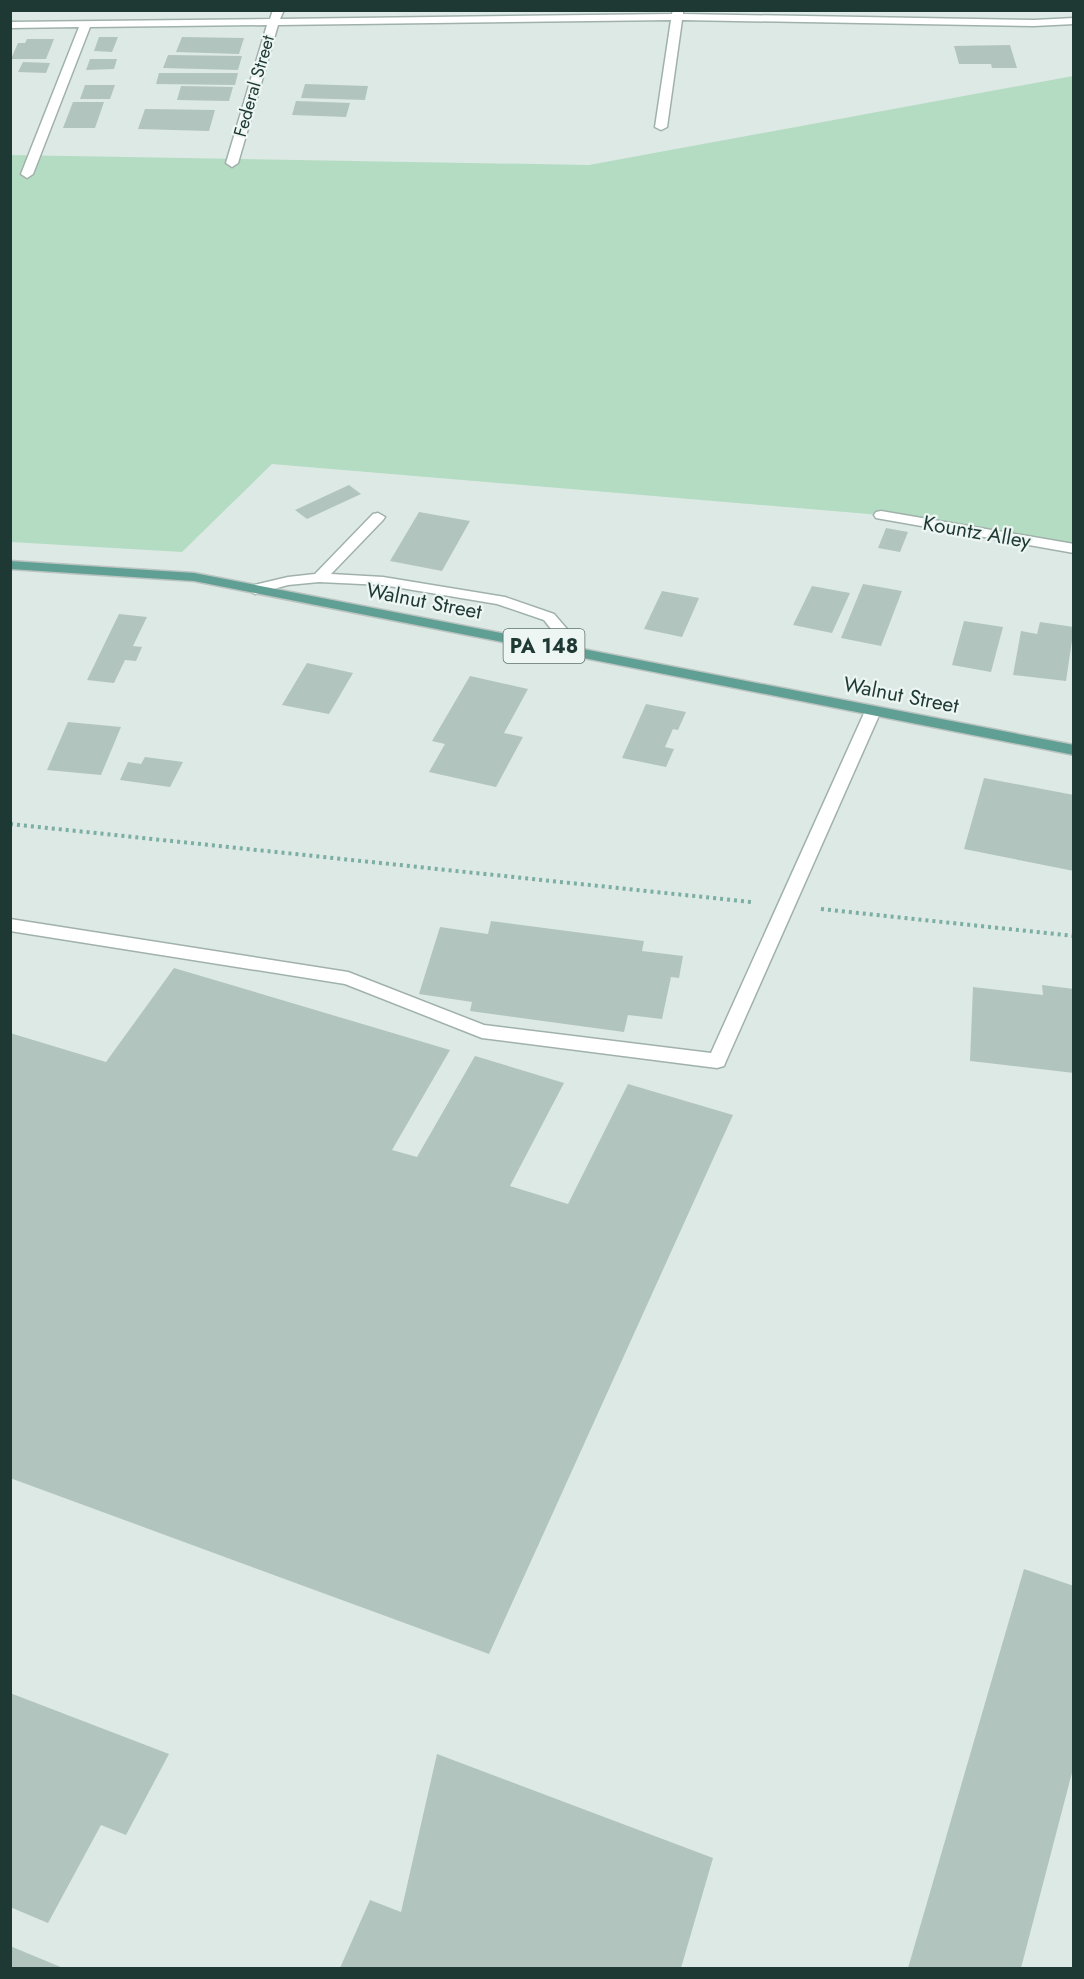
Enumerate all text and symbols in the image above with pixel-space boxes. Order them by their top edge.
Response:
street label: Federal Street [227,32,281,140]
street label: Kountz Alley [921,508,1034,556]
street label: Walnut Street [364,575,484,627]
road number: PA 148 [504,629,584,663]
street label: Walnut Street [841,669,961,721]

